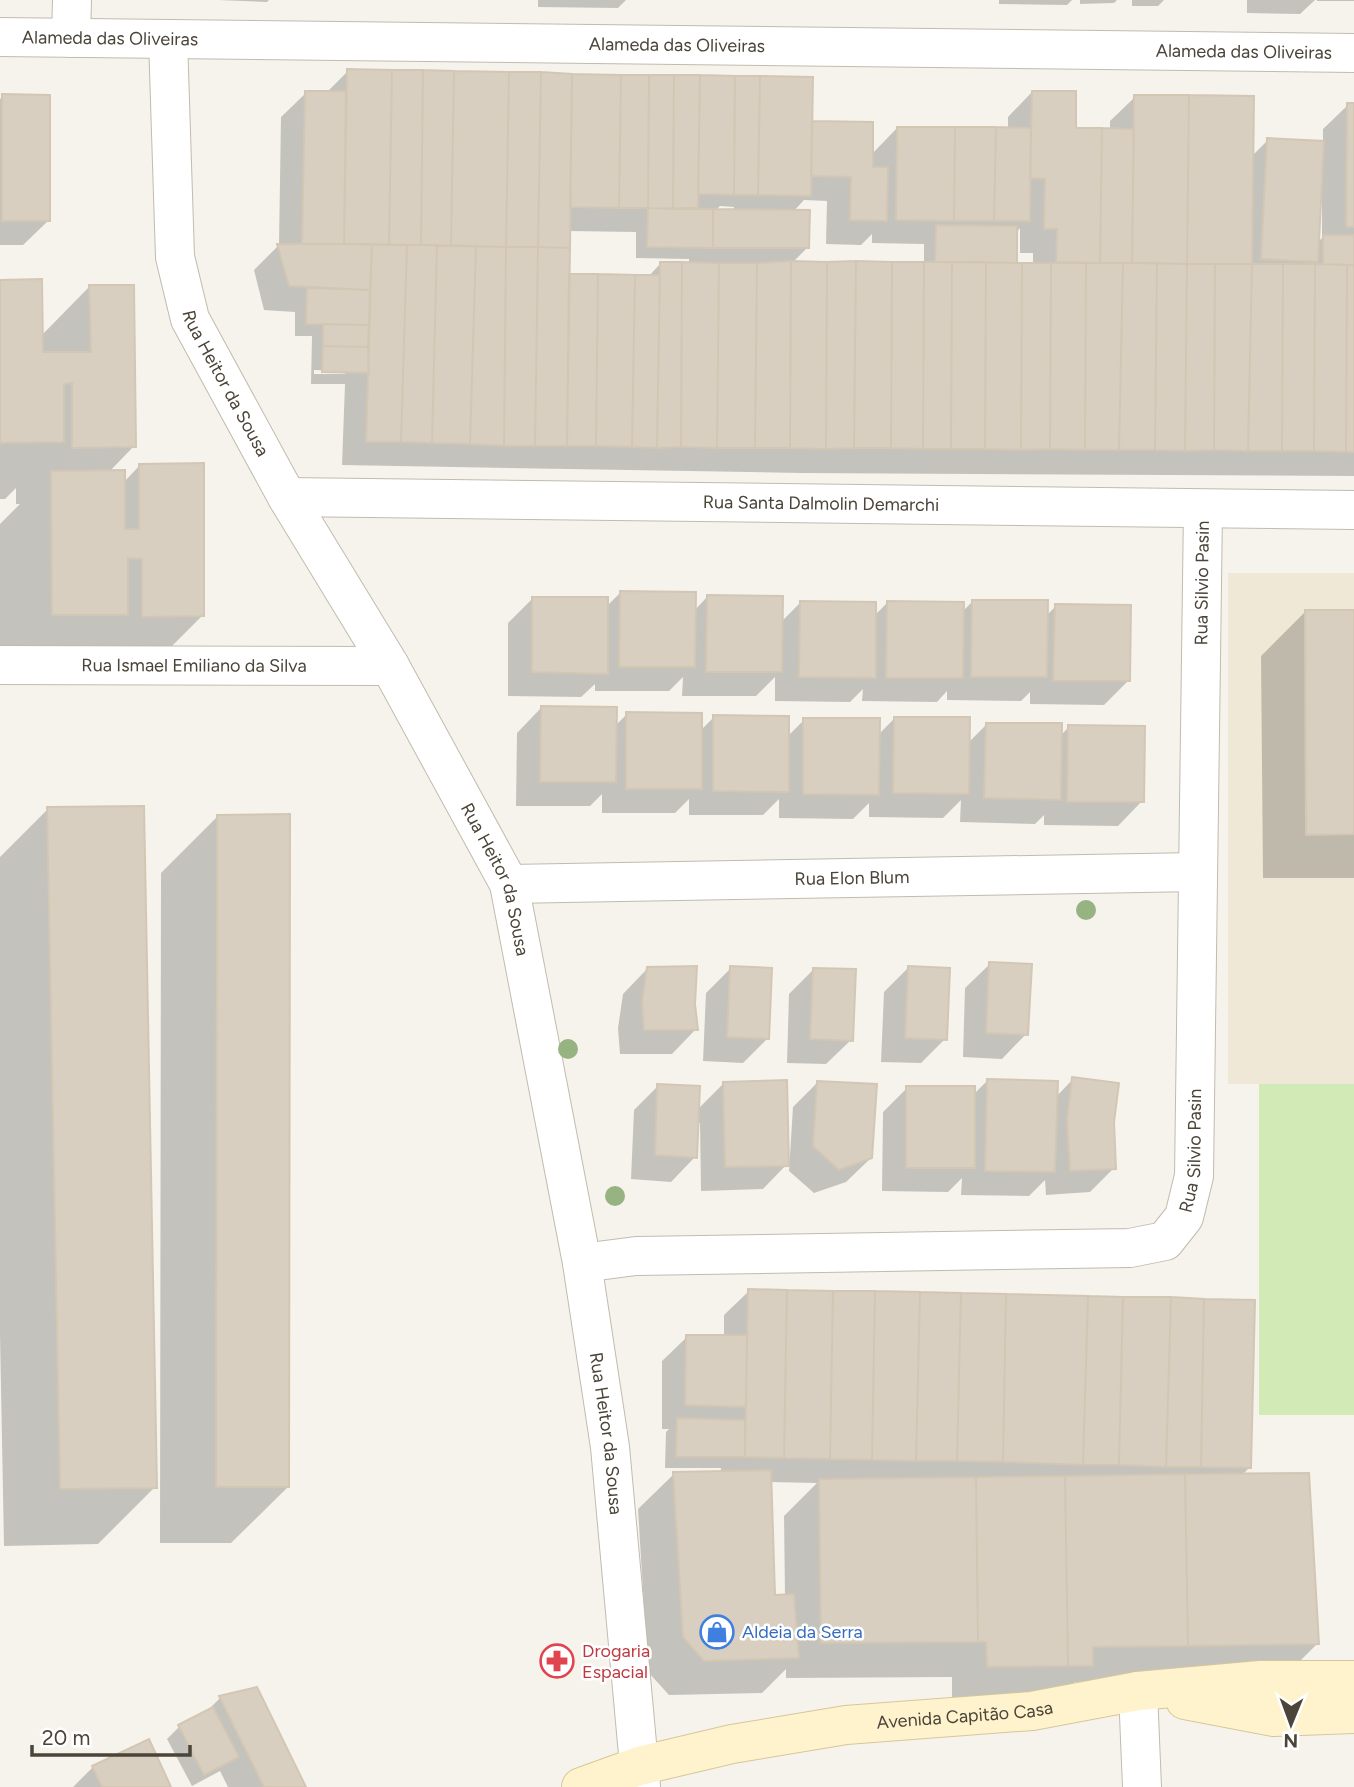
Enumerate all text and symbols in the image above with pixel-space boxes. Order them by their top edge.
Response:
street label: Alameda das Oliveiras [22,26,198,50]
street label: Alameda das Oliveiras [589,33,765,57]
street label: Alameda das Oliveiras [1156,40,1332,64]
street label: Rua Heitor da Sousa [177,308,274,460]
street label: Rua Santa Dalmolin Demarchi [703,491,939,516]
street label: Rua Silvio Pasin [1190,521,1214,646]
street label: Rua Ismael Emiliano da Silva [81,654,307,677]
street label: Rua Heitor da Sousa [456,799,534,958]
street label: Rua Elon Blum [794,866,910,890]
street label: Rua Silvio Pasin [1174,1089,1206,1215]
street label: Rua Heitor da Sousa [585,1351,627,1516]
shop icon: Aldeia da Serra [698,1613,736,1651]
place label: Aldeia da Serra [742,1621,863,1643]
place label: Drogaria Espacial [582,1640,650,1683]
pharmacy icon: Drogaria Espacial [538,1642,576,1680]
north arrow [1256,1689,1326,1759]
street label: Avenida Capitão Casa [876,1696,1055,1734]
scale bar [32,1714,189,1758]
text: 20 m [42,1725,90,1750]
text: N [1283,1729,1298,1752]

